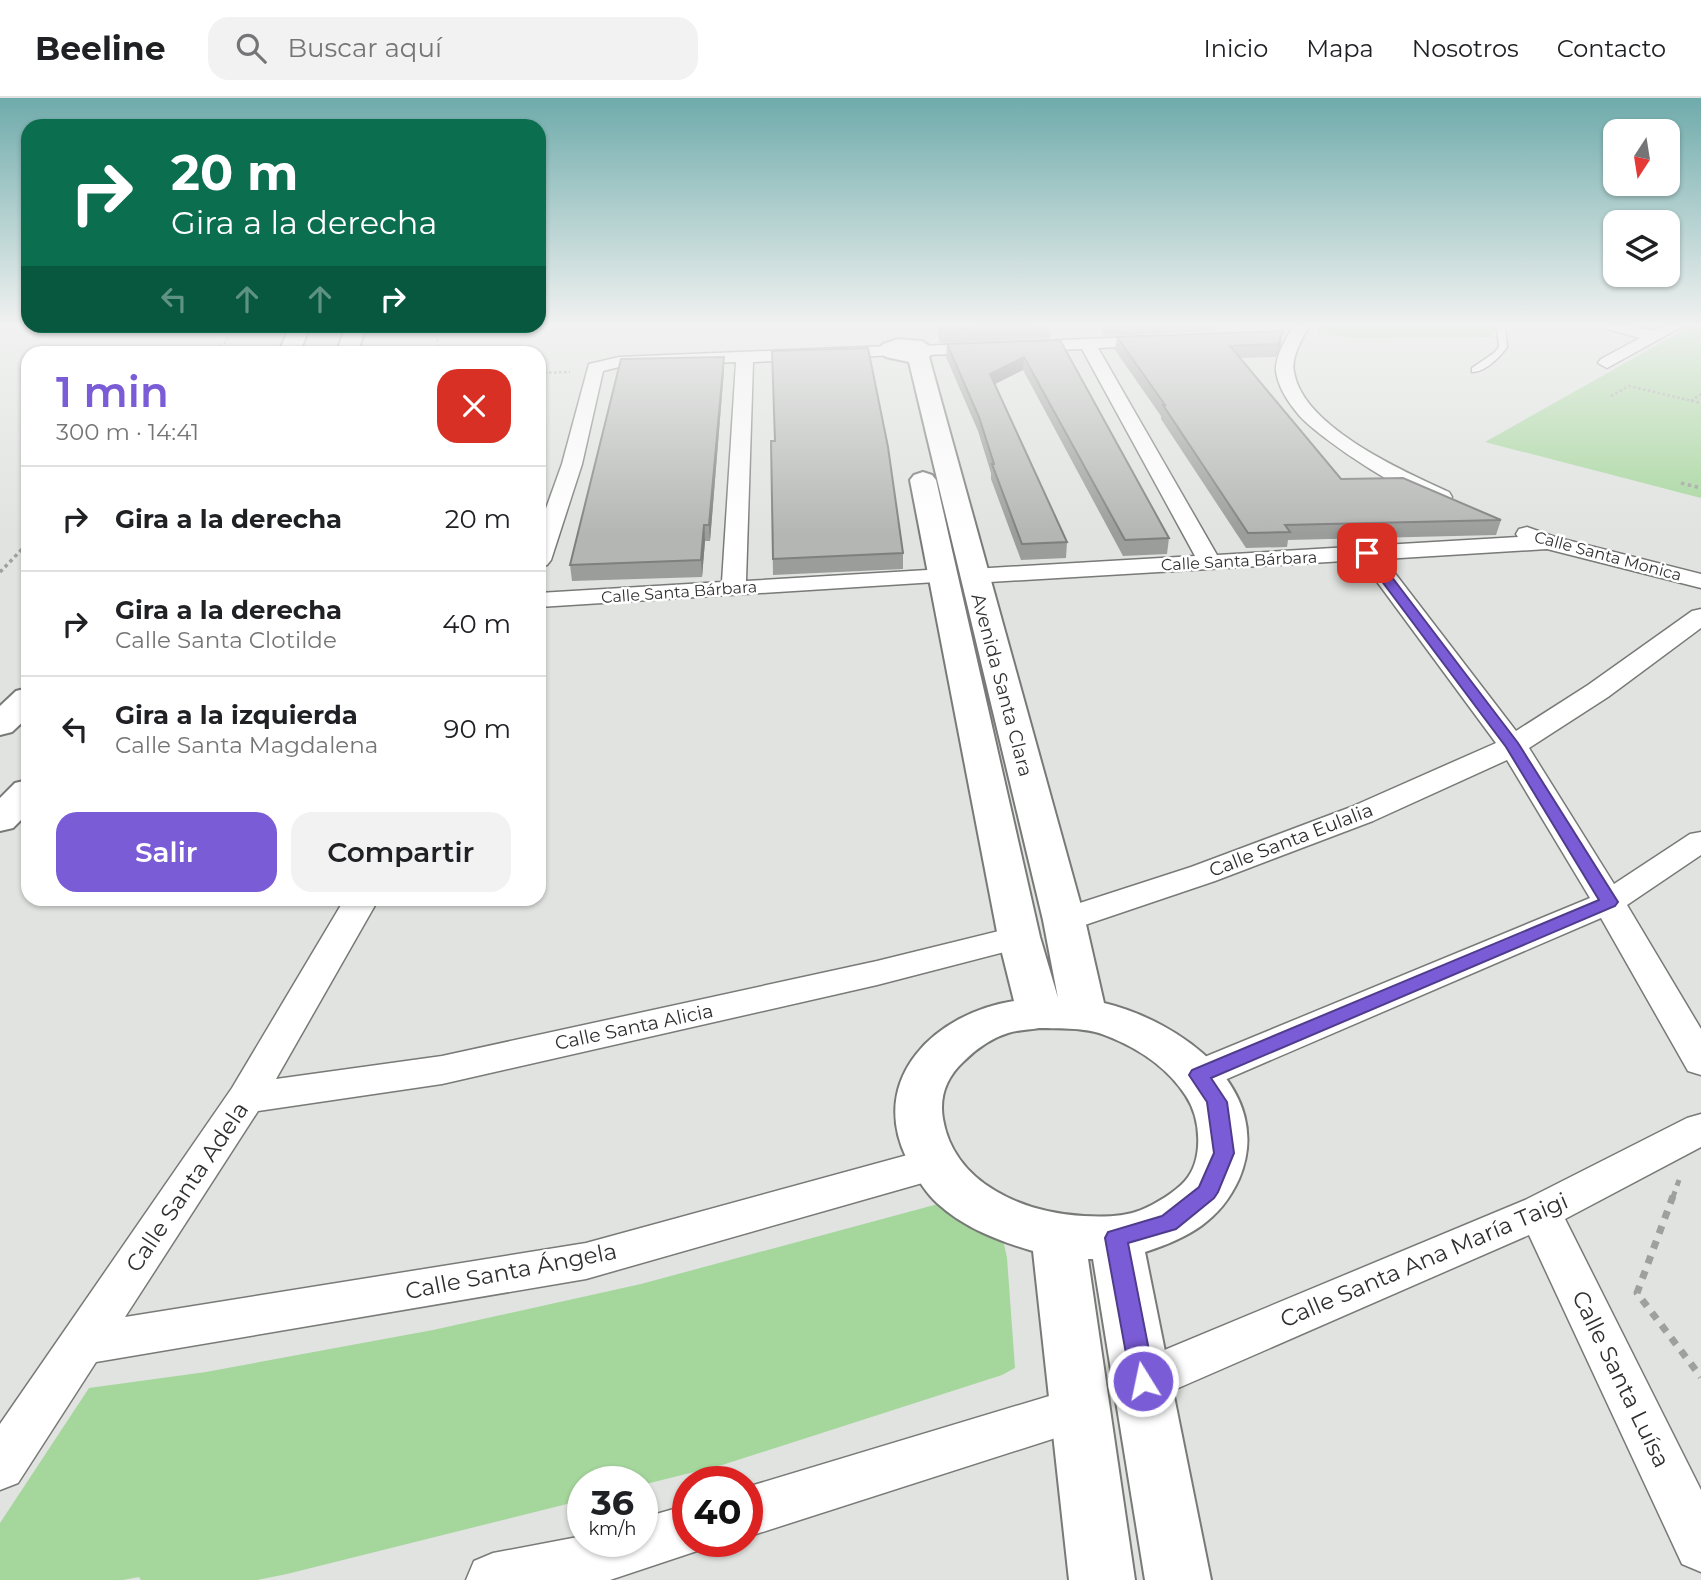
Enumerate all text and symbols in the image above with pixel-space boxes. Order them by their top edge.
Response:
search box [208,17,698,80]
text: Beeline [35,28,166,68]
icon: search [232,29,270,67]
text: Buscar aquí [288,32,442,64]
text: Inicio [1203,34,1268,63]
text: Mapa [1306,34,1374,63]
text: Nosotros [1412,34,1519,63]
text: Contacto [1557,34,1666,63]
north arrow [1603,119,1680,196]
map controls [1603,119,1680,287]
text: 20 m [171,143,298,202]
icon: right [56,147,147,238]
text: Gira a la derecha [171,203,437,242]
button: layers [1603,210,1680,287]
icon: left [155,280,193,318]
icon: ahead [228,280,266,318]
icon: ahead [301,280,339,318]
icon: right [374,280,412,318]
text: 1 min [56,366,169,418]
button: close [437,369,511,443]
text: 300 m · 14:41 [56,418,199,446]
icon: right [56,500,94,538]
text: Gira a la derecha [115,503,342,535]
text: 20 m [445,503,511,535]
pin [1337,523,1397,583]
street label: Calle Santa Monica [1532,527,1684,585]
icon: arrive [1348,534,1386,572]
street label: Calle Santa Bárbara [1160,547,1318,575]
street label: Calle Santa Bárbara [600,577,758,607]
street label: Avenida Santa Clara [966,591,1038,779]
text: Gira a la derecha [115,594,342,626]
icon: right [56,605,94,643]
text: 40 m [442,608,511,640]
text: Calle Santa Clotilde [115,626,337,654]
text: Gira a la izquierda [115,699,358,731]
icon: left [56,710,94,748]
text: 90 m [444,713,511,745]
text: Calle Santa Magdalena [115,731,378,759]
street label: Calle Santa Eulalia [1206,798,1376,882]
button: Salir [56,812,277,892]
button: Compartir [291,812,511,892]
street label: Calle Santa Alicia [553,999,715,1055]
street label: Calle Santa Adela [120,1097,254,1277]
street label: Calle Santa Ana María Taigi [1276,1187,1572,1333]
street label: Calle Santa Ángela [403,1237,619,1305]
street label: Calle Santa Luísa [1566,1286,1676,1472]
position arrow [1106,1344,1180,1418]
speed limit sign: 40 [672,1466,763,1557]
text: 36 [591,1481,634,1524]
text: km/h [588,1518,637,1540]

